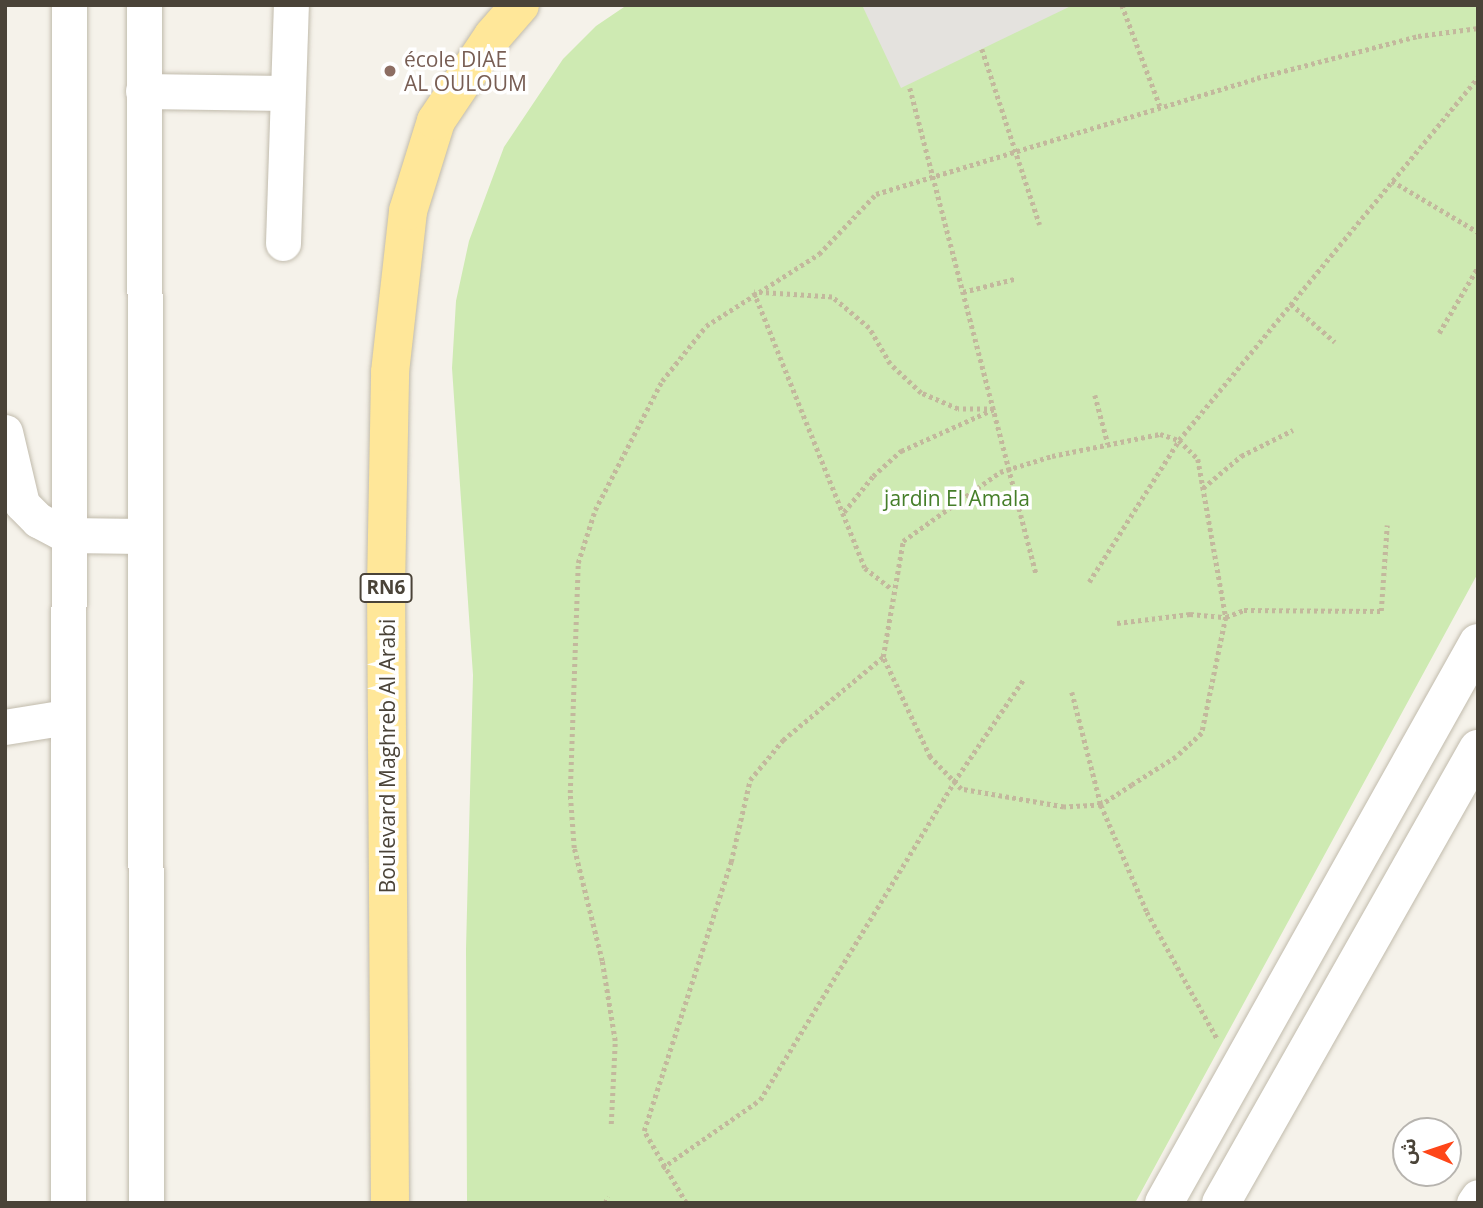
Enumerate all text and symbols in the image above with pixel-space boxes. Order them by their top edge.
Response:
place label: école DIAE AL OULOUM [404,46,527,96]
marker: école DIAE AL OULOUM [382,63,398,79]
park label: jardin El Amala [884,485,1030,511]
road number: RN6 [358,572,414,604]
street label: Boulevard Maghreb Al Arabi [374,619,400,893]
north arrow [1392,1117,1462,1187]
text: ش [1395,1138,1421,1165]

